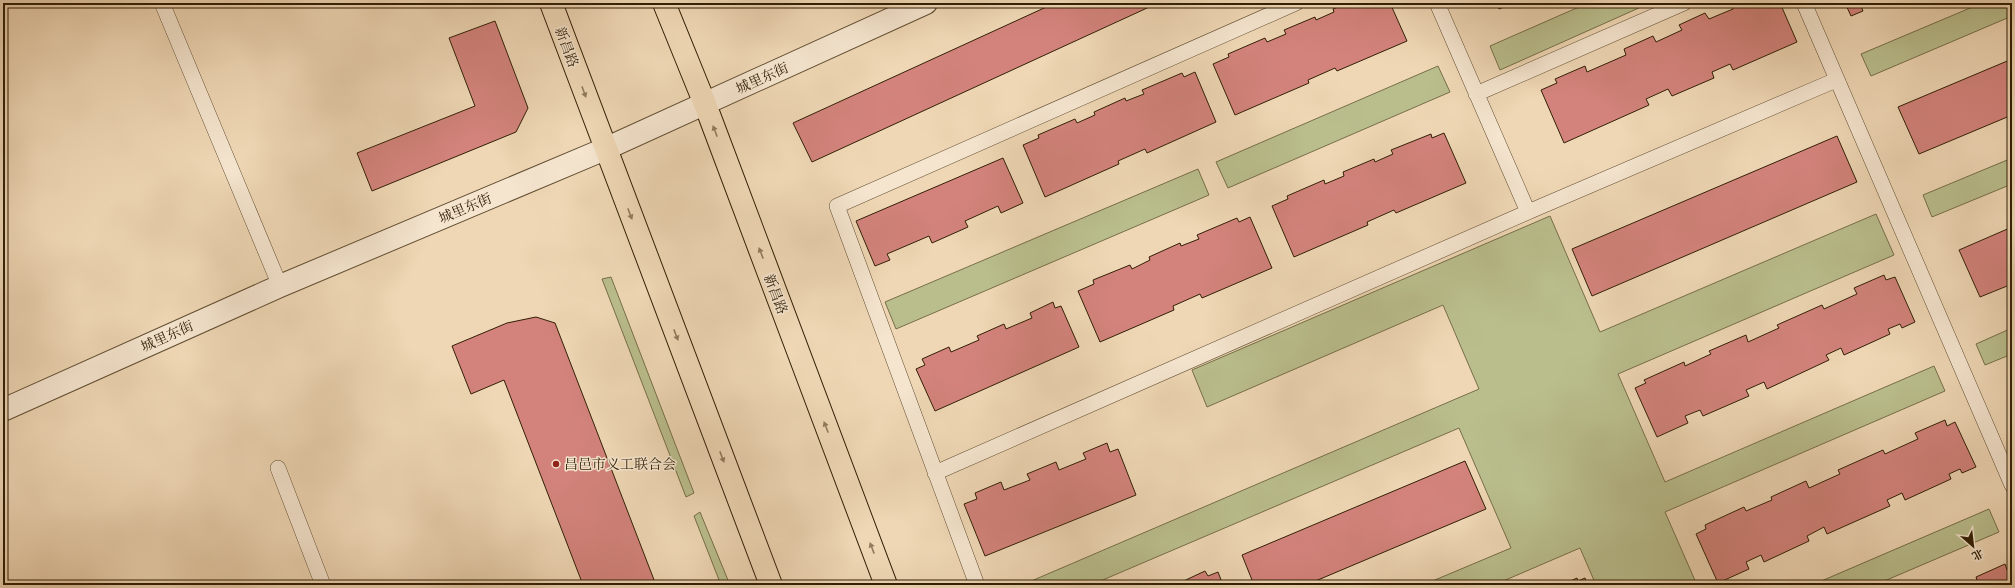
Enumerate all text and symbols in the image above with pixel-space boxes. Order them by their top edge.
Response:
street label: 新昌路 [551,24,583,70]
street label: 城里东街 [733,58,791,98]
one-way arrow [582,87,588,99]
one-way arrow [712,125,718,137]
street label: 城里东街 [436,189,494,227]
one-way arrow [627,208,633,220]
one-way arrow [757,246,763,258]
street label: 新昌路 [760,271,792,317]
street label: 城里东街 [138,316,196,356]
one-way arrow [674,330,680,342]
one-way arrow [823,420,829,432]
one-way arrow [720,451,726,463]
place label: 昌邑市义工联合会 [564,455,676,473]
marker: 昌邑市义工联合会 [551,459,561,469]
north arrow [1953,526,1993,566]
one-way arrow [868,542,874,554]
text: 北 [1970,546,1986,564]

